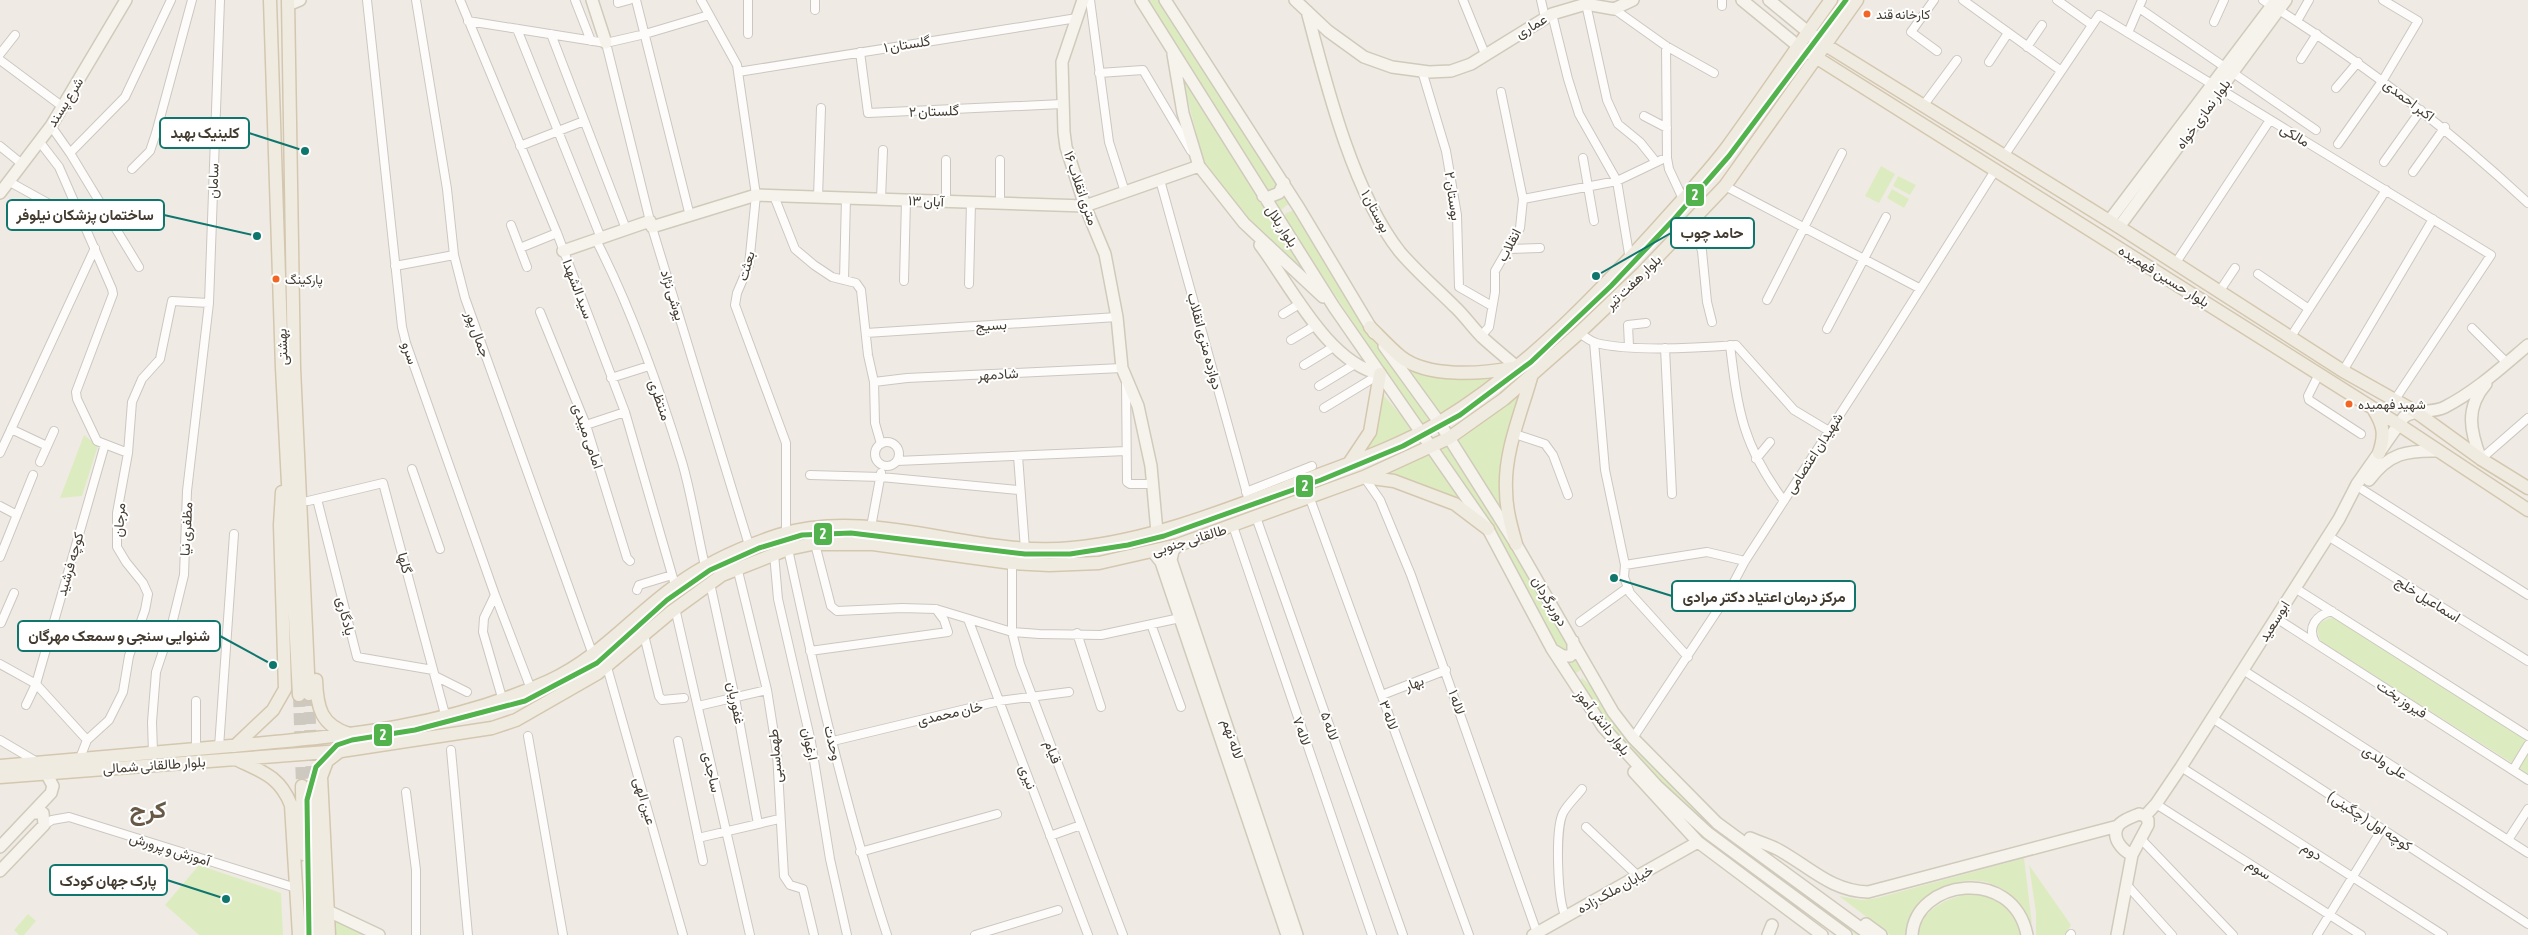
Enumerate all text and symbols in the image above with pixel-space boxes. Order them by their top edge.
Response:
place label: کارخانه قند [1876,7,1930,23]
marker: کارخانه قند [1862,9,1872,19]
street label: عماری [1512,11,1550,42]
street label: گلستان ۱ [883,32,932,57]
street label: شرع پسند [44,74,89,131]
street label: بلوار نمازی خواه [2172,76,2235,153]
street label: اکبر احمدی [2380,76,2438,125]
street label: گلستان ۲ [909,102,959,121]
callout: کلینیک بهبد [160,118,249,148]
street label: مالکی [2277,120,2313,151]
text: کلینیک بهبد [170,124,240,142]
street label: ۱۶ متری انقلاب [1060,149,1101,228]
street label: سامان [204,163,223,199]
street label: بوستان ۲ [1441,171,1464,222]
line badge: 2 [1685,183,1705,207]
street label: بوستان ۱ [1357,187,1394,235]
text: 2 [1692,187,1699,203]
street label: ۱۳ آبان [908,192,946,211]
callout: ساختمان پزشکان نیلوفر [7,200,164,230]
street label: بلوار بلال [1261,202,1301,251]
text: ساختمان پزشکان نیلوفر [15,206,154,225]
callout: حامد چوب [1671,218,1754,248]
text: حامد چوب [1680,224,1744,243]
street label: انقلاب [1494,226,1525,265]
street label: بلوار حسین فهمیده [2115,242,2212,311]
street label: بعثت [734,249,759,283]
street label: بلوار هفت تیر [1601,251,1665,314]
street label: سید الشهدا [558,257,597,321]
street label: یوشی نژاد [657,268,688,323]
place label: پارکینگ [285,272,323,289]
marker: پارکینگ [271,274,281,284]
street label: دوازده متری انقلاب [1183,291,1226,392]
street label: جمال پور [460,308,494,360]
street label: بسیج [975,316,1007,337]
street label: بهشتى [273,328,292,366]
street label: سرو [398,340,421,366]
street label: شادمهر [976,365,1019,384]
street label: منتظری [645,378,674,423]
place label: شهید فهمیده [2358,397,2426,413]
marker: شهید فهمیده [2344,399,2354,409]
street label: امامی میبدی [568,401,607,471]
street label: شهیدان اعتصامی [1782,410,1847,497]
line badge: 2 [1295,474,1314,498]
text: 2 [1302,478,1309,494]
street label: مرجان [110,502,129,538]
street label: مظفری نیا [177,502,196,556]
street label: طالقانی جنوبی [1150,521,1229,560]
line badge: 2 [813,522,833,546]
text: 2 [820,526,827,542]
street label: كوچه فرشيد [53,530,89,598]
street label: گلها [394,551,415,576]
street label: دوربرگردان [1528,573,1571,630]
street label: اسماعیل خلج [2391,573,2463,628]
callout: مرکز درمان اعتیاد دکتر مرادی [1672,581,1855,611]
text: مرکز درمان اعتیاد دکتر مرادی [1682,588,1846,606]
street label: یادگاری [333,595,358,637]
street label: ابوسعید [2255,598,2294,645]
callout: شنوایی سنجی و سمعک مهرگان [18,621,220,651]
text: شنوایی سنجی و سمعک مهرگان [28,627,210,645]
street label: بهار [1401,672,1426,695]
street label: فیروز بخت [2373,677,2430,722]
street label: غفوریان [723,680,748,726]
street label: بلوار دانش آموز [1571,685,1634,759]
street label: لاله ۱ [1445,687,1469,717]
street label: خان محمدی [916,698,985,729]
street label: لاله ۳ [1376,698,1402,732]
street label: لاله ۵ [1318,709,1342,743]
street label: لاله ۷ [1290,714,1314,748]
street label: لاله نهم [1218,717,1247,761]
line badge: 2 [373,723,393,747]
street label: وحدت [820,724,845,762]
street label: ارغوان [798,726,821,762]
text: 2 [380,727,387,743]
street label: طهماسبی [765,728,786,784]
street label: قیام [1040,738,1065,766]
street label: علی ولدی [2359,742,2410,783]
street label: ساجدی [699,750,724,794]
street label: بلوار طالقانی شمالی [102,753,206,778]
street label: نیری [1015,763,1040,792]
street label: عین الهی [630,775,659,827]
street label: کوچه اول ( چگینی ) [2324,788,2415,856]
district label: کرج [130,796,167,826]
street label: آموزش و پرورش [127,829,214,871]
street label: دوم [2298,839,2326,864]
street label: سوم [2243,855,2274,883]
street label: خیابان ملک زاده [1574,861,1656,917]
callout: پارک جهان کودک [50,865,167,895]
text: پارک جهان کودک [59,872,157,891]

